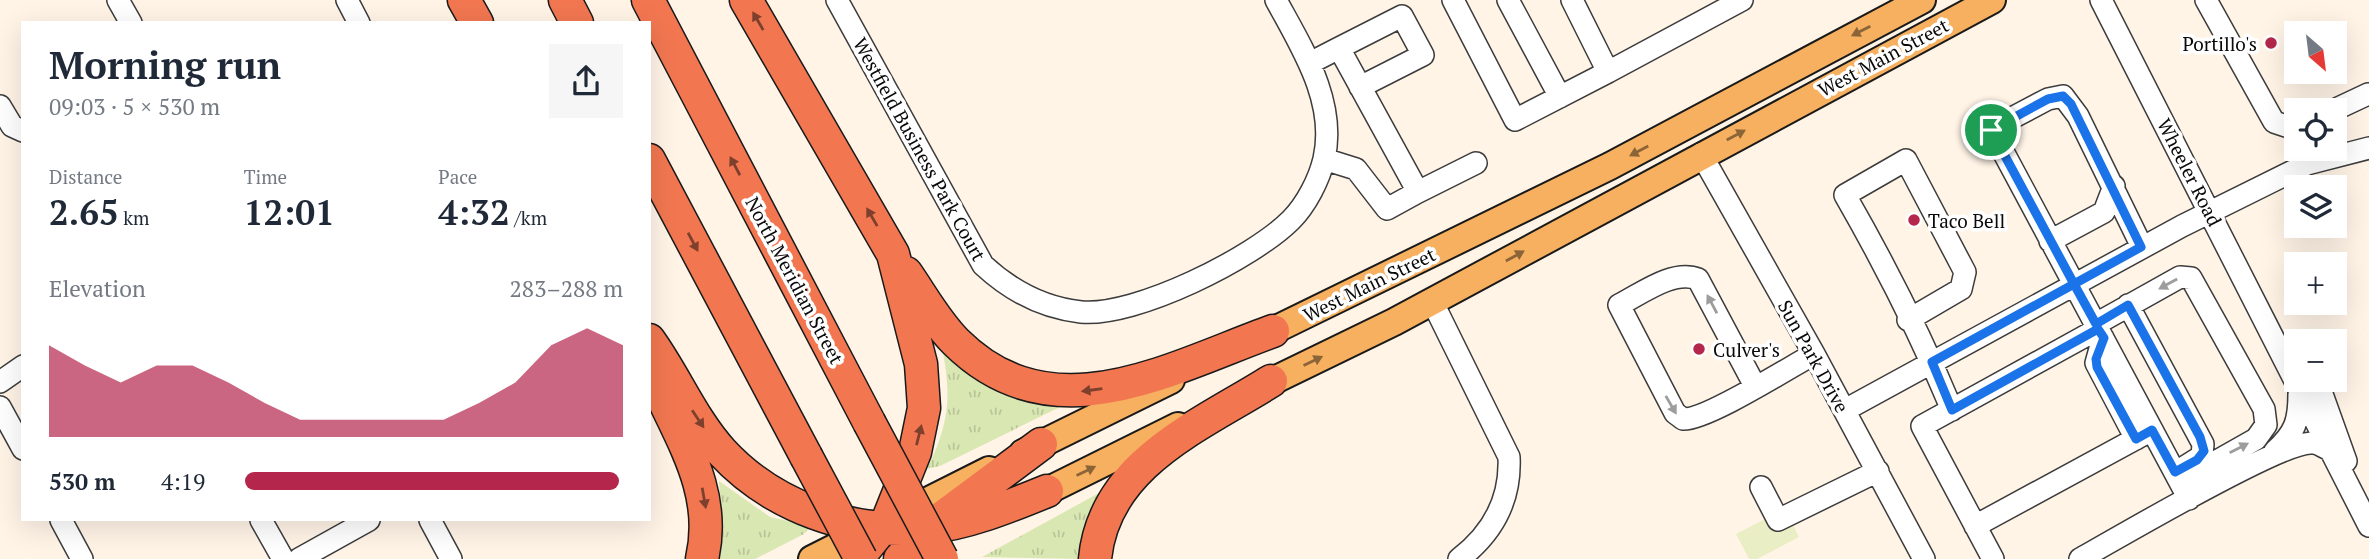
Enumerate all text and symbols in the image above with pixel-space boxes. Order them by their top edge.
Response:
one-way arrow [752,11,764,30]
street label: West Main Street [1813,12,1953,102]
north arrow [2284,21,2347,84]
map controls [2284,21,2347,392]
one-way arrow [1851,26,1871,37]
place label: Portillo's [2183,31,2257,56]
street label: Westfield Business Park Court [848,33,992,265]
marker: Portillo's [2263,35,2279,51]
text: Morning run [49,40,281,90]
button: share [549,44,623,118]
text: 09:03 · 5 × 530 m [49,91,220,122]
button: locate [2284,98,2347,161]
pin [1961,100,2021,160]
icon: arrive [1972,111,2010,149]
street label: Wheeler Road [2152,114,2228,230]
one-way arrow [1726,130,1746,141]
one-way arrow [1629,145,1649,157]
one-way arrow [729,156,741,176]
text: Distance [49,164,122,189]
text: Time [244,164,287,189]
text: Pace [438,164,477,189]
button: layers [2284,175,2347,238]
text: 2.65 [49,189,119,235]
text: 12:01 [244,189,335,235]
text: 4:32 [438,189,510,235]
street label: North Meridian Street [740,192,850,368]
text: km [119,205,150,230]
text: /km [510,205,547,230]
one-way arrow [866,208,878,227]
place label: Taco Bell [1928,208,2005,233]
marker: Taco Bell [1906,212,1922,228]
one-way arrow [686,232,698,252]
street label: West Main Street [1299,241,1439,327]
one-way arrow [1505,250,1524,262]
button: + [2284,252,2347,315]
text: Elevation [49,273,146,304]
text: 283–288 m [510,273,623,304]
one-way arrow [2158,278,2178,289]
one-way arrow [1707,294,1718,314]
street label: Sun Park Drive [1773,295,1855,417]
button: − [2284,329,2347,392]
place label: Culver's [1713,337,1780,362]
marker: Culver's [1691,341,1707,357]
one-way arrow [1303,356,1323,367]
one-way arrow [1081,385,1103,396]
one-way arrow [1665,395,1677,414]
one-way arrow [691,410,705,428]
one-way arrow [914,424,925,446]
one-way arrow [2229,442,2249,453]
one-way arrow [1076,465,1096,476]
text: 530 m [49,466,115,497]
text: 4:19 [161,466,205,497]
one-way arrow [699,488,710,510]

